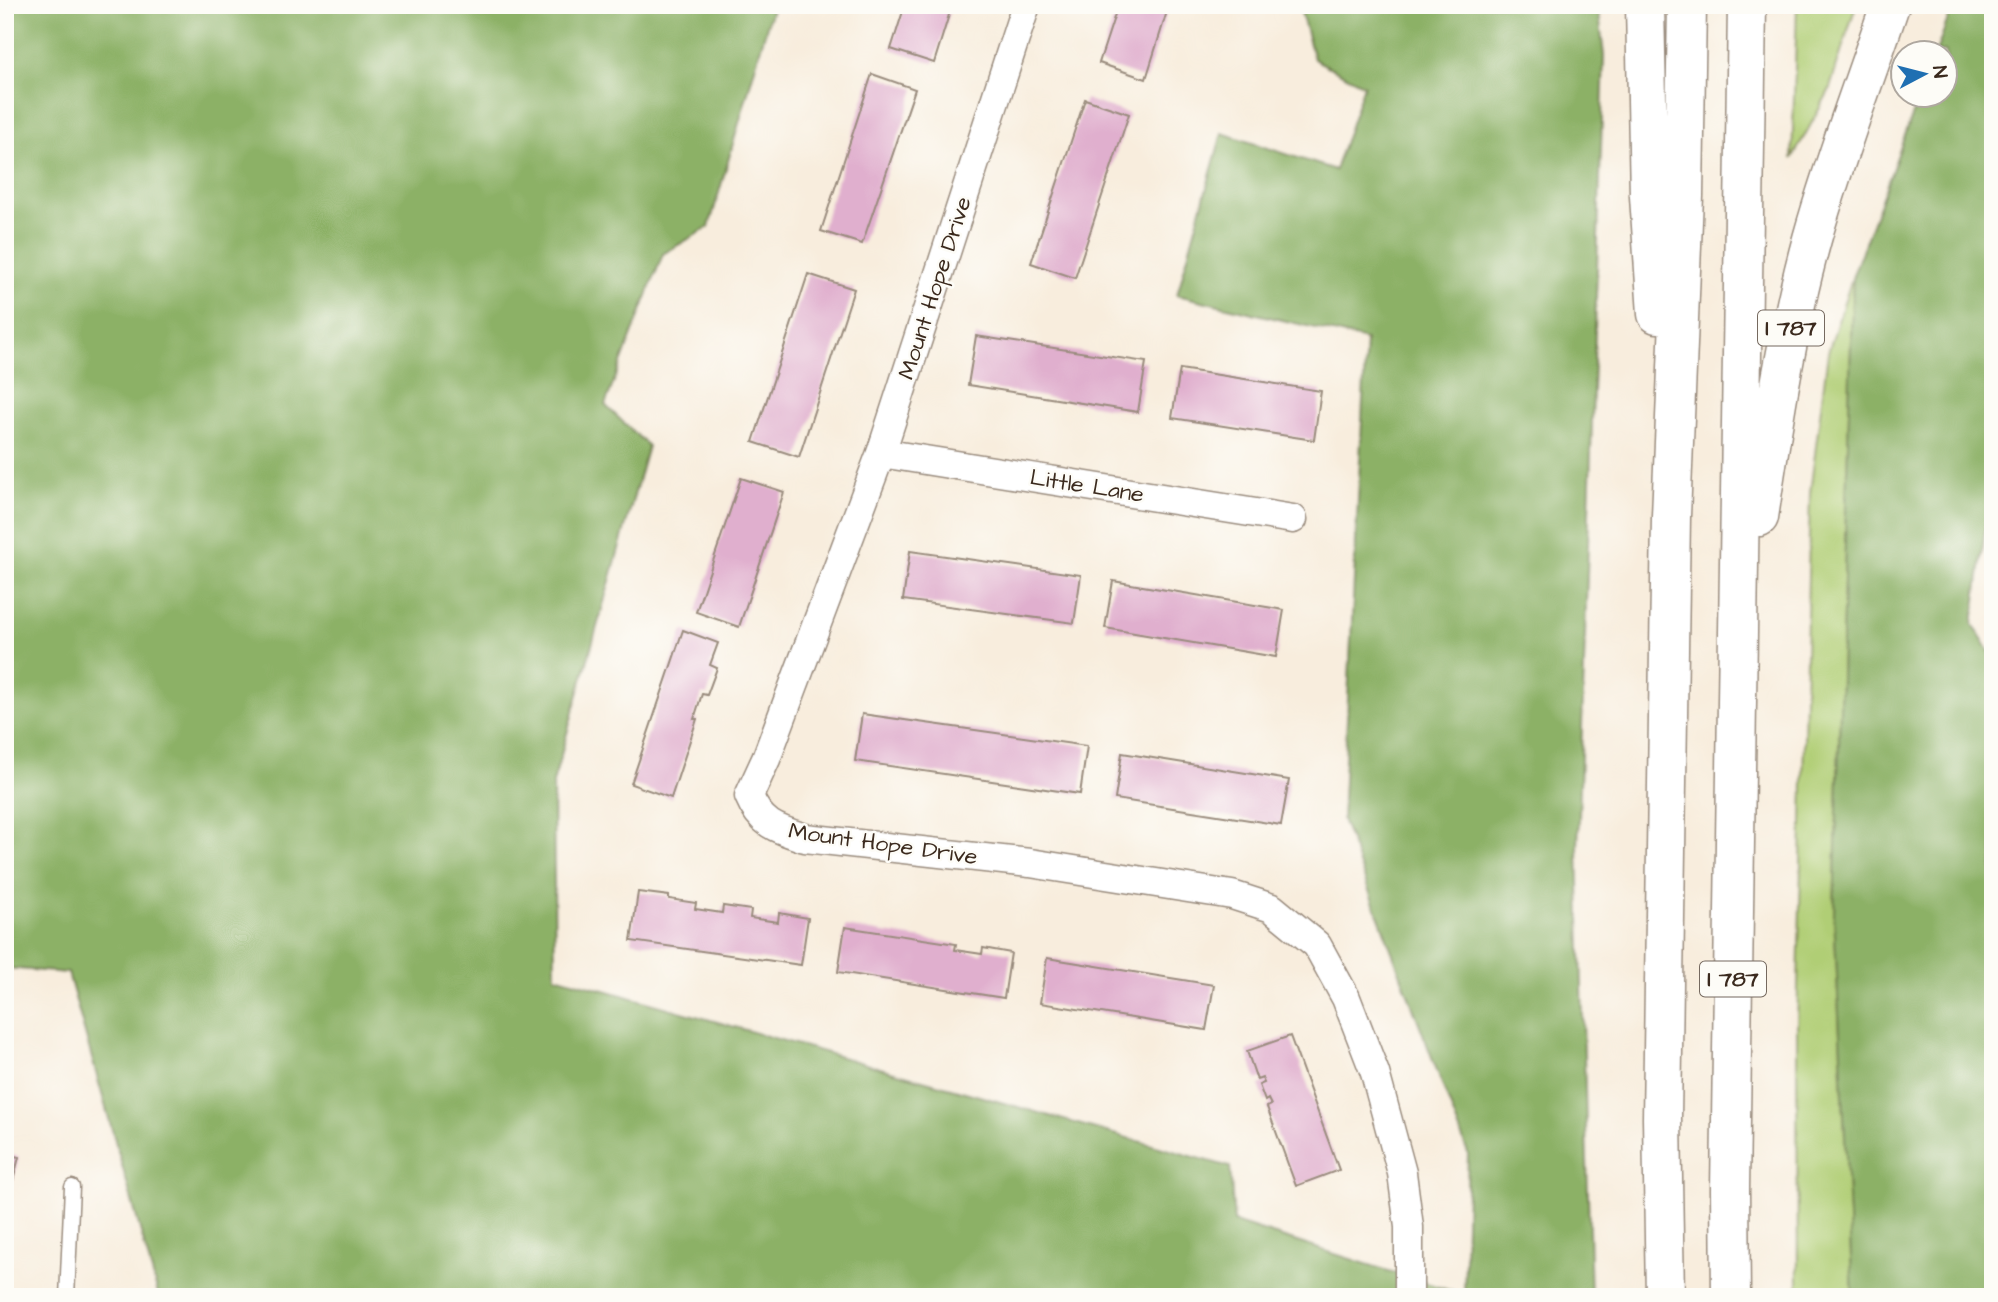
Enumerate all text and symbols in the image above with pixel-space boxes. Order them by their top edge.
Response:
north arrow [1890,38,1960,108]
text: N [1925,65,1954,80]
street label: Mount Hope Drive [890,192,980,384]
road number: I 787 [1758,310,1824,346]
street label: Little Lane [1028,461,1146,511]
street label: Mount Hope Drive [786,815,980,873]
road number: I 787 [1700,962,1766,996]

